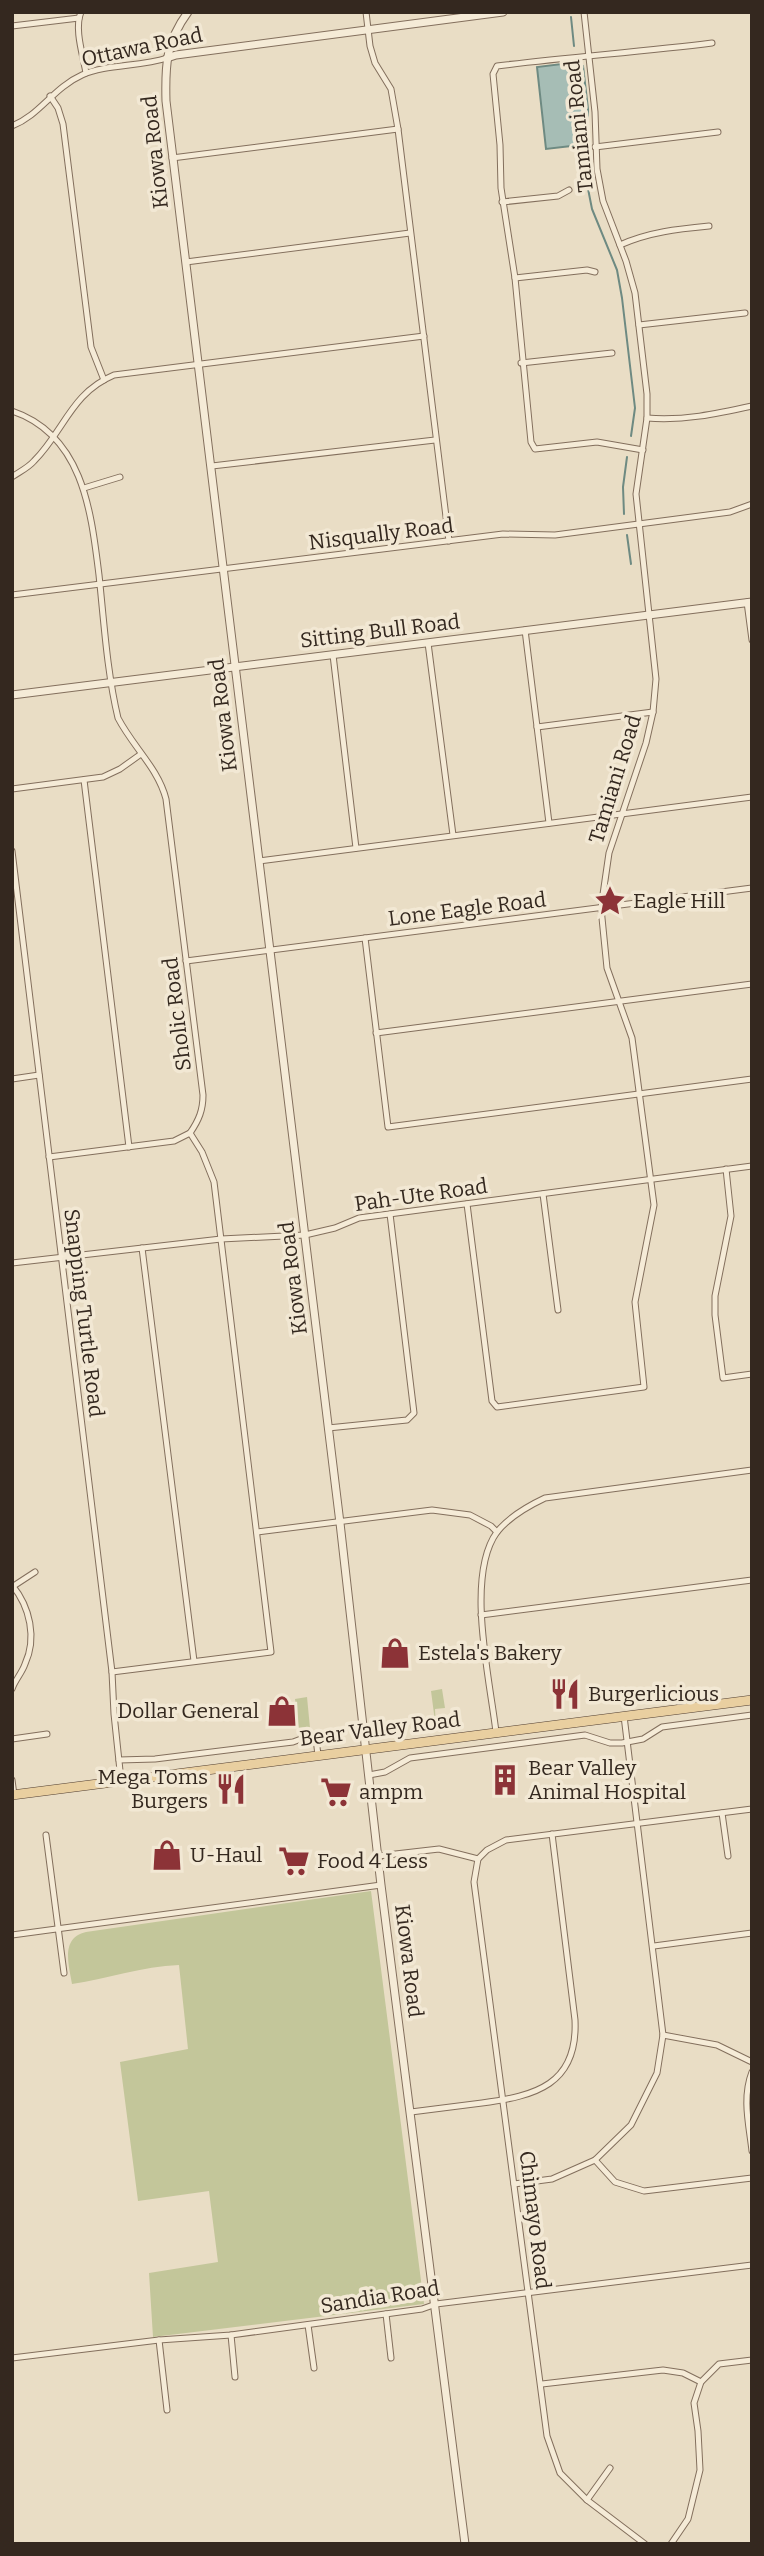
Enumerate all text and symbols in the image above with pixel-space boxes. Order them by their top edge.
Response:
street label: Ottawa Road [79,22,205,72]
street label: Tamiani Road [559,58,599,194]
street label: Kiowa Road [136,94,174,210]
street label: Nisqually Road [307,512,455,556]
street label: Sitting Bull Road [299,608,461,654]
street label: Kiowa Road [203,657,243,773]
street label: Tamiani Road [583,712,647,846]
place icon: Eagle Hill [593,884,627,918]
street label: Lone Eagle Road [386,886,548,932]
place label: Eagle Hill [633,888,725,914]
street label: Sholic Road [157,956,197,1072]
street label: Pah-Ute Road [353,1173,489,1217]
street label: Snapping Turtle Road [58,1207,110,1419]
street label: Kiowa Road [273,1220,313,1336]
shop icon: Estela's Bakery [378,1636,412,1670]
place label: Estela's Bakery [418,1640,563,1666]
restaurant icon: Burgerlicious [548,1677,582,1711]
place label: Burgerlicious [588,1681,719,1707]
shop icon: Dollar General [265,1694,299,1728]
place label: Dollar General [117,1698,259,1724]
street label: Bear Valley Road [298,1706,462,1752]
place label: Bear Valley Animal Hospital [528,1755,686,1805]
building icon: Bear Valley Animal Hospital [488,1763,522,1797]
place label: Mega Toms Burgers [98,1764,208,1814]
restaurant icon: Mega Toms Burgers [214,1772,248,1806]
supermarket icon: ampm [319,1775,353,1809]
place label: ampm [359,1779,423,1805]
shop icon: U-Haul [150,1838,184,1872]
place label: U-Haul [190,1842,262,1868]
supermarket icon: Food 4 Less [277,1844,311,1878]
place label: Food 4 Less [317,1848,428,1874]
street label: Kiowa Road [389,1903,429,2019]
street label: Chimayo Road [514,2149,556,2291]
street label: Sandia Road [319,2275,441,2319]

